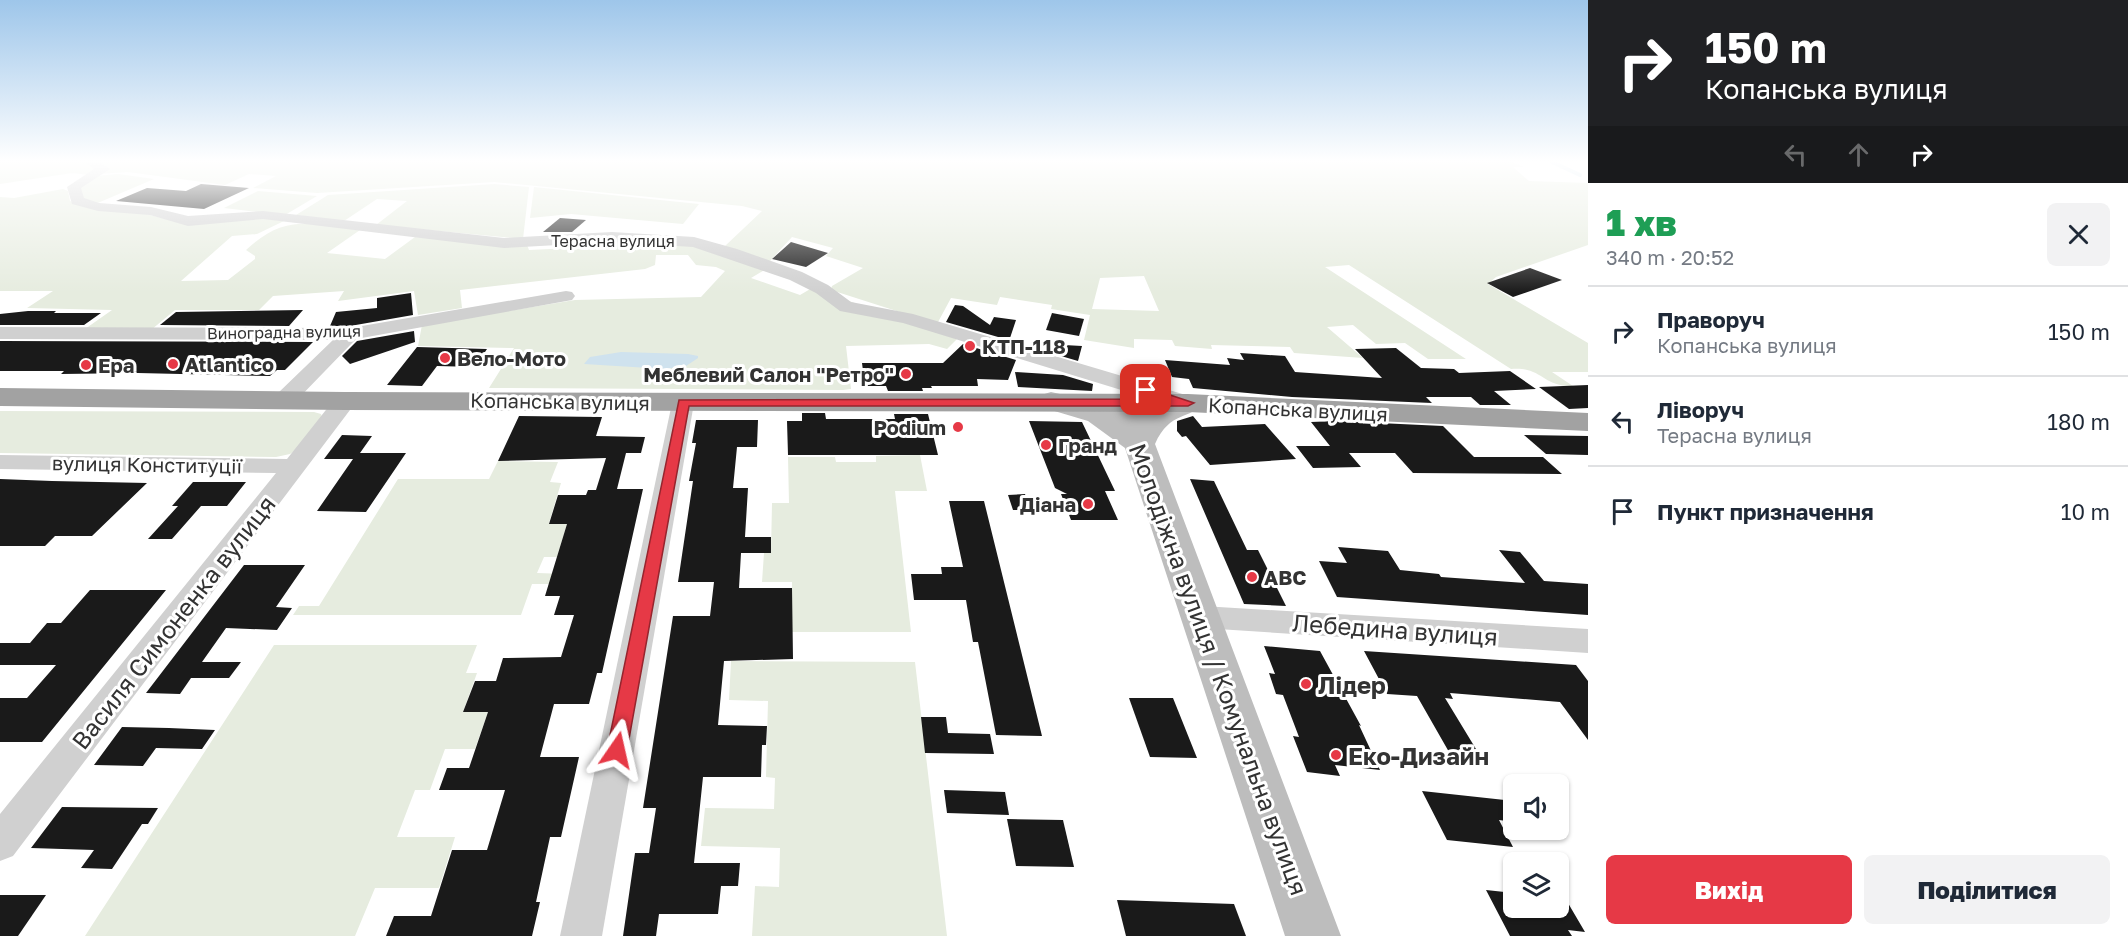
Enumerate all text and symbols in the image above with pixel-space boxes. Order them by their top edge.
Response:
text: 150 m [1705,22,1827,72]
icon: right [1606,24,1684,102]
text: Копанська вулиця [1705,73,1948,105]
icon: left [1779,138,1812,171]
icon: ahead [1842,138,1875,171]
icon: right [1905,138,1938,171]
text: 1 хв [1606,201,1677,244]
button: close [2047,203,2110,266]
street label: Терасна вулиця [551,231,675,251]
text: 340 m · 20:52 [1606,245,1734,269]
text: Праворуч [1657,306,1765,333]
icon: right [1606,315,1639,348]
text: 150 m [2048,318,2110,345]
street label: Виноградна вулиця [207,321,361,343]
text: Копанська вулиця [1657,333,1837,357]
place label: КТП-118 [982,334,1066,358]
marker: КТП-118 [963,339,977,353]
place label: Вело-Мото [457,346,566,370]
marker: Вело-Мото [438,351,452,365]
place label: Atlantico [185,352,274,376]
place label: Ера [98,353,134,377]
marker: Atlantico [166,357,180,371]
marker: Ера [79,358,93,372]
place label: Меблевий Салон "Ретро" [643,362,894,386]
pin [1120,364,1171,415]
marker: Меблевий Салон "Ретро" [899,367,913,381]
icon: arrive [1129,373,1162,406]
street label: Копанська вулиця [470,387,650,415]
street label: Копанська вулиця [1208,392,1388,426]
text: Ліворуч [1657,396,1744,423]
icon: left [1606,405,1639,438]
text: 180 m [2047,408,2110,435]
place label: Podium [874,415,946,439]
marker: Podium [951,420,965,434]
text: Терасна вулиця [1657,423,1812,447]
place label: Гранд [1058,433,1118,457]
marker: Гранд [1039,438,1053,452]
street label: Молодіжна вулиця / Комунальна вулиця [1124,439,1314,899]
street label: вулиця Конституції [52,450,243,478]
street label: Василя Симоненка вулиця [65,490,281,754]
place label: Діана [1020,492,1076,516]
icon: arrive [1606,495,1639,528]
marker: Діана [1081,497,1095,511]
text: Пункт призначення [1657,498,1874,525]
text: 10 m [2061,498,2110,525]
place label: ABC [1264,565,1306,589]
marker: ABC [1245,570,1259,584]
street label: Лебедина вулиця [1291,607,1499,651]
place label: Лідер [1318,670,1386,699]
marker: Лідер [1299,677,1313,691]
position arrow [585,718,649,782]
place label: Еко-Дизайн [1348,741,1489,770]
marker: Еко-Дизайн [1329,748,1343,762]
map controls [1503,774,1569,918]
button: sound [1503,774,1569,840]
button: layers [1503,852,1569,918]
button: Вихід [1606,855,1852,924]
button: Поділитися [1864,855,2110,924]

